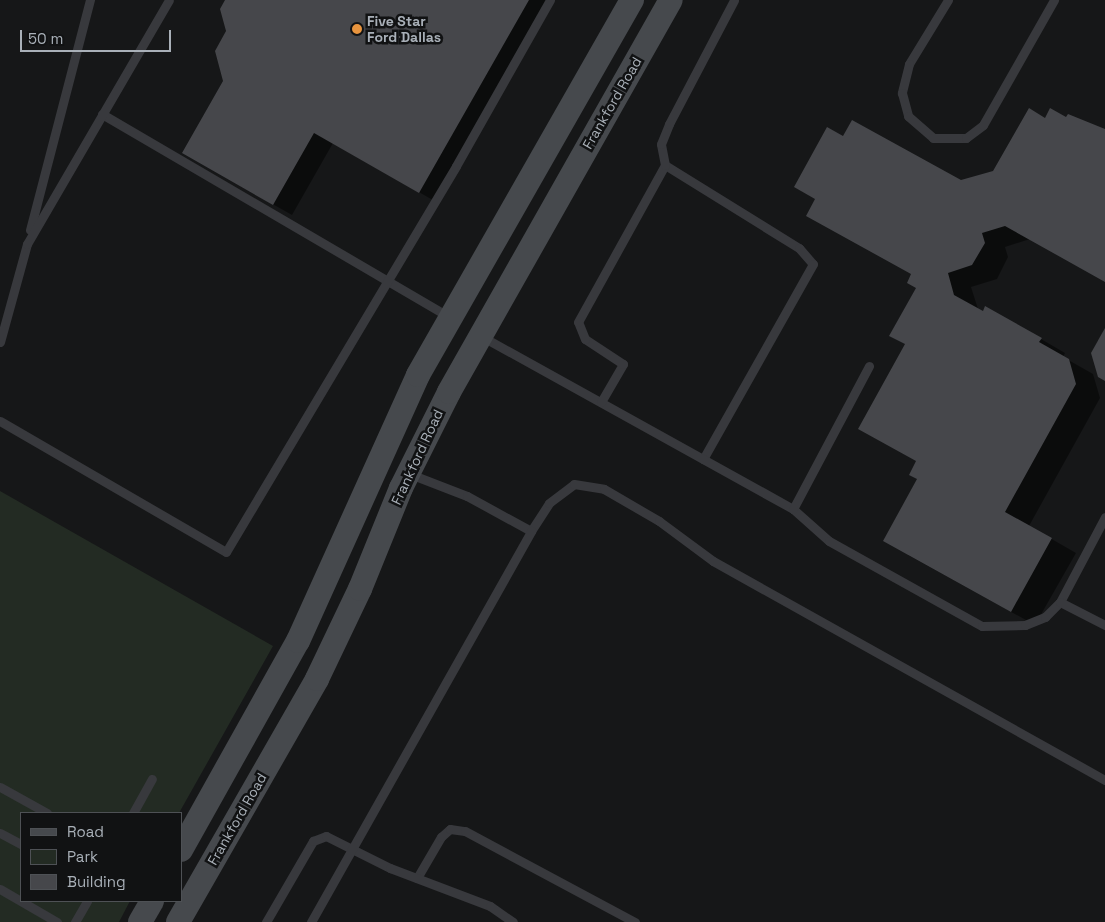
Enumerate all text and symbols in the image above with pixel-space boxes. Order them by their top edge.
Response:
place label: Five Star Ford Dallas [367,13,441,46]
scale bar [22,20,174,52]
marker: Five Star Ford Dallas [351,23,363,35]
text: 50 m [28,29,63,48]
street label: Frankford Road [579,54,645,152]
street label: Frankford Road [388,407,446,507]
street label: Frankford Road [204,770,270,868]
legend [20,812,182,902]
text: Road [67,822,104,841]
text: Park [67,847,98,866]
text: Building [67,872,126,891]

